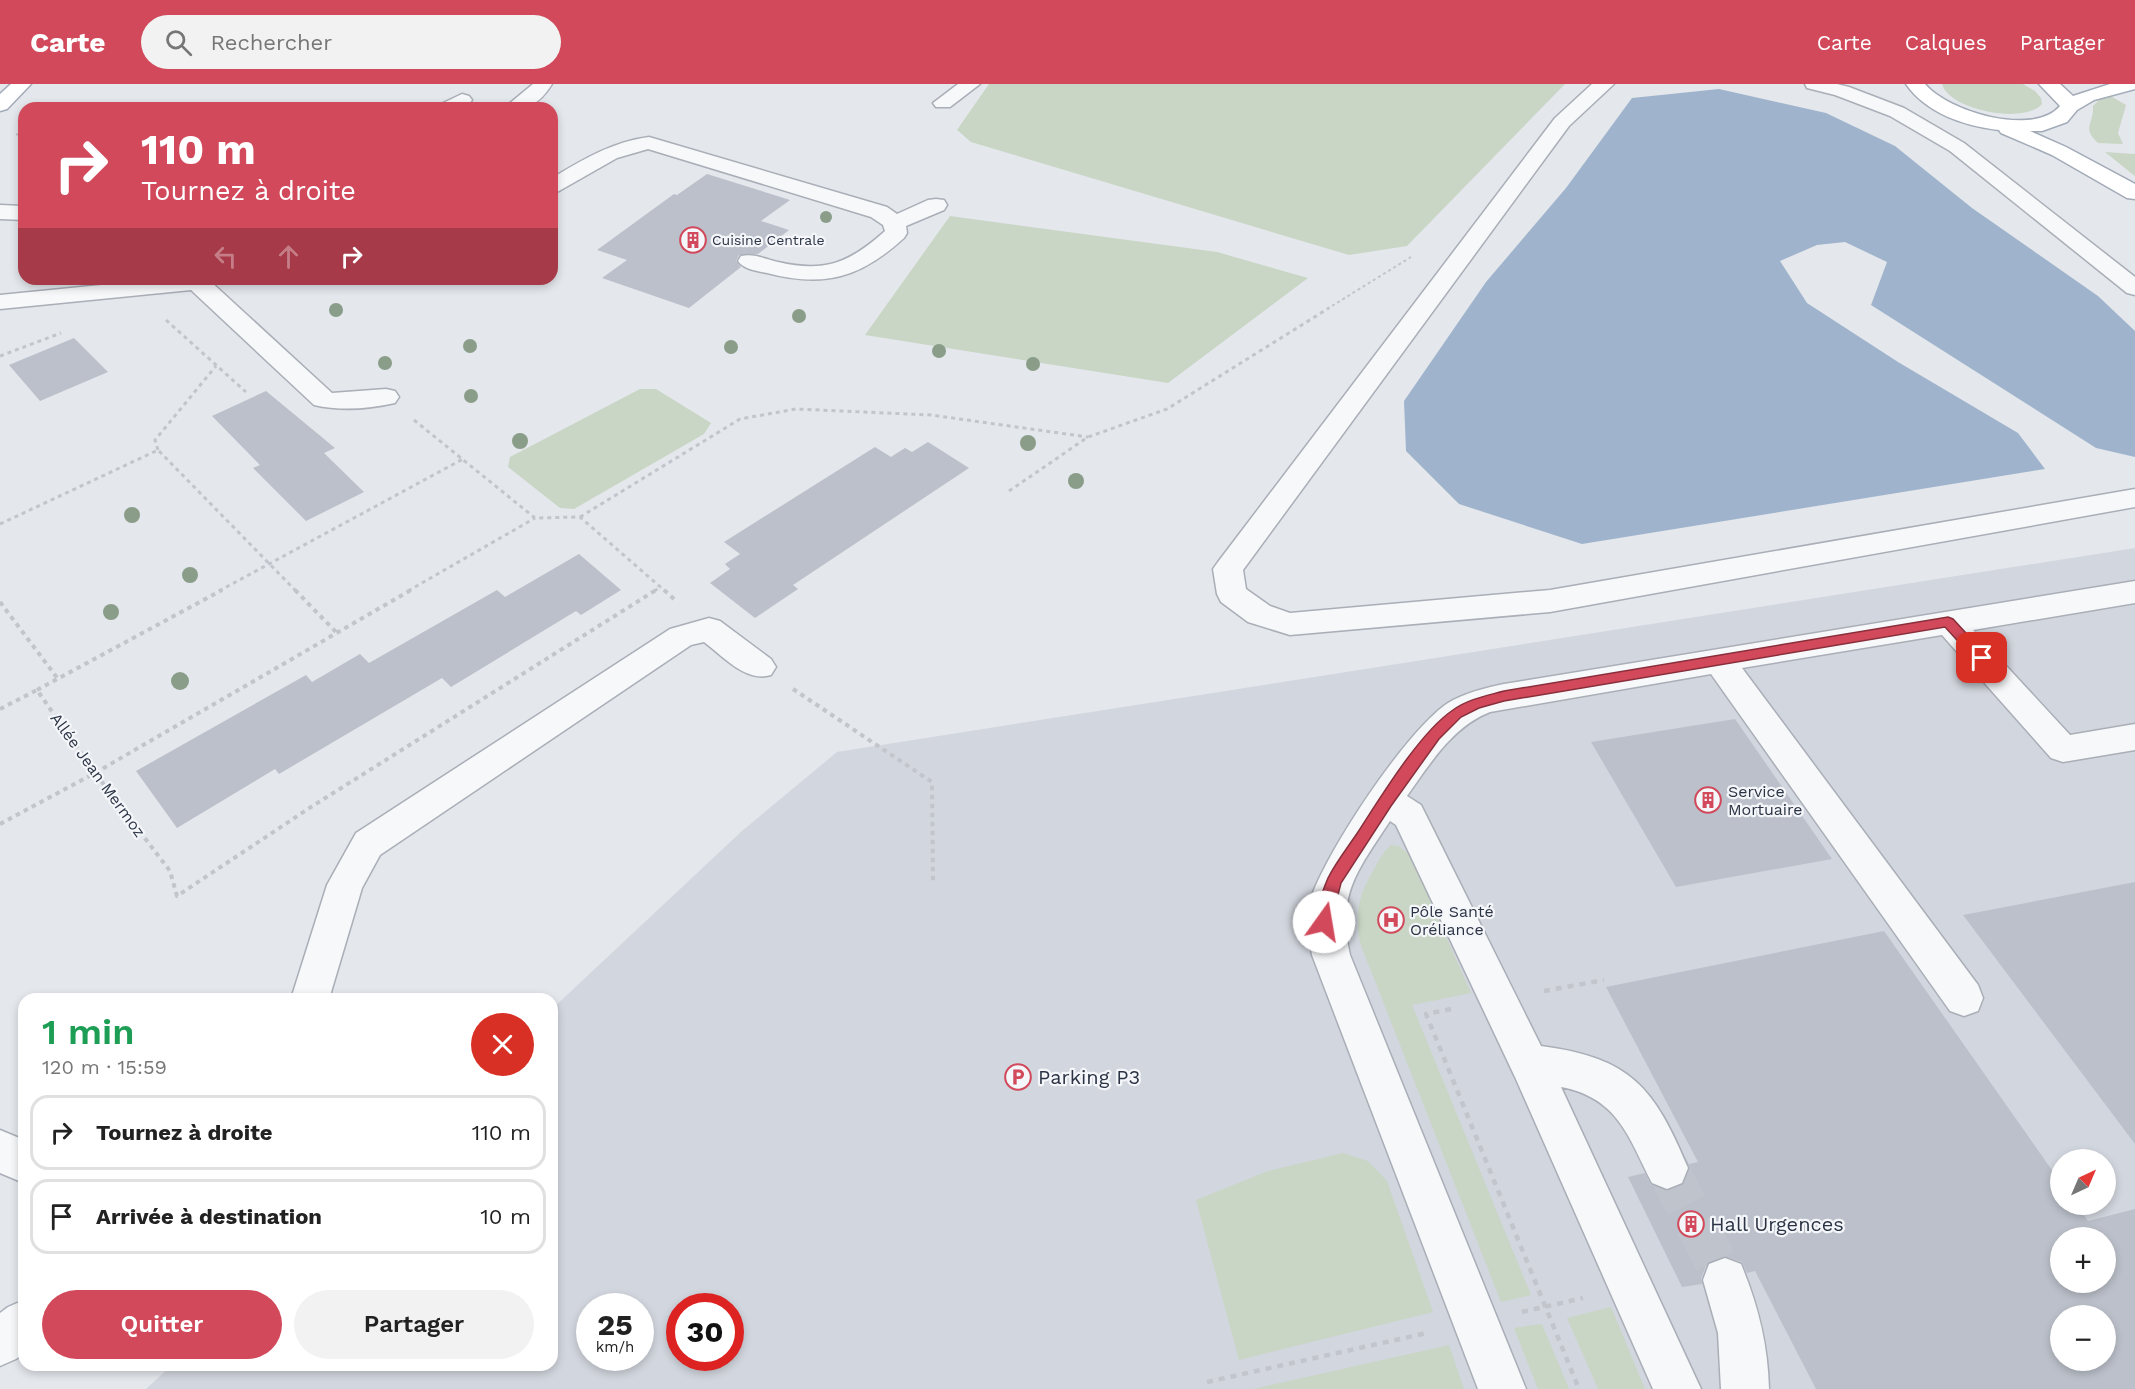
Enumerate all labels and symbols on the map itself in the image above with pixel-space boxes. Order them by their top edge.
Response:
building icon: Cuisine Centrale [678,225,708,255]
place label: Cuisine Centrale [712,232,825,248]
pin [1956,632,2007,683]
street label: Allée Jean Mermoz [47,709,149,841]
place label: Service Mortuaire [1728,782,1803,819]
building icon: Service Mortuaire [1693,785,1723,815]
position arrow [1292,890,1356,954]
place label: Pôle Santé Oréliance [1410,902,1494,939]
hospital icon: Pôle Santé Oréliance [1376,905,1406,935]
parking icon: Parking P3 [1003,1062,1033,1092]
place label: Parking P3 [1038,1065,1140,1089]
north arrow [2050,1149,2116,1215]
building icon: Hall Urgences [1676,1209,1706,1239]
place label: Hall Urgences [1710,1212,1844,1236]
speed limit sign: 30 [666,1293,744,1371]

